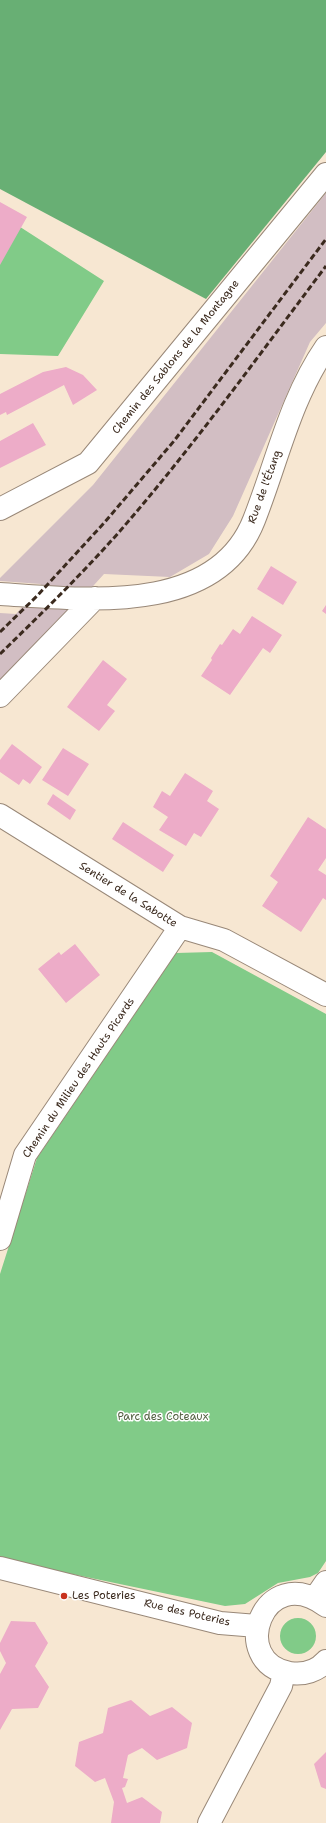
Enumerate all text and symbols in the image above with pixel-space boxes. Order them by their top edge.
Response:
street label: Chemin des Sablons de la Montagne [110,277,242,437]
street label: Rue de l'Étang [246,448,284,526]
street label: Sentier de la Sabotte [77,859,179,931]
street label: Chemin du Milieu des Hauts Picards [20,995,138,1161]
park label: Parc des Coteaux [117,1410,209,1424]
place label: Les Poteries [72,1589,135,1603]
marker: Les Poteries [59,1591,69,1601]
street label: Rue des Poteries [143,1597,231,1629]

